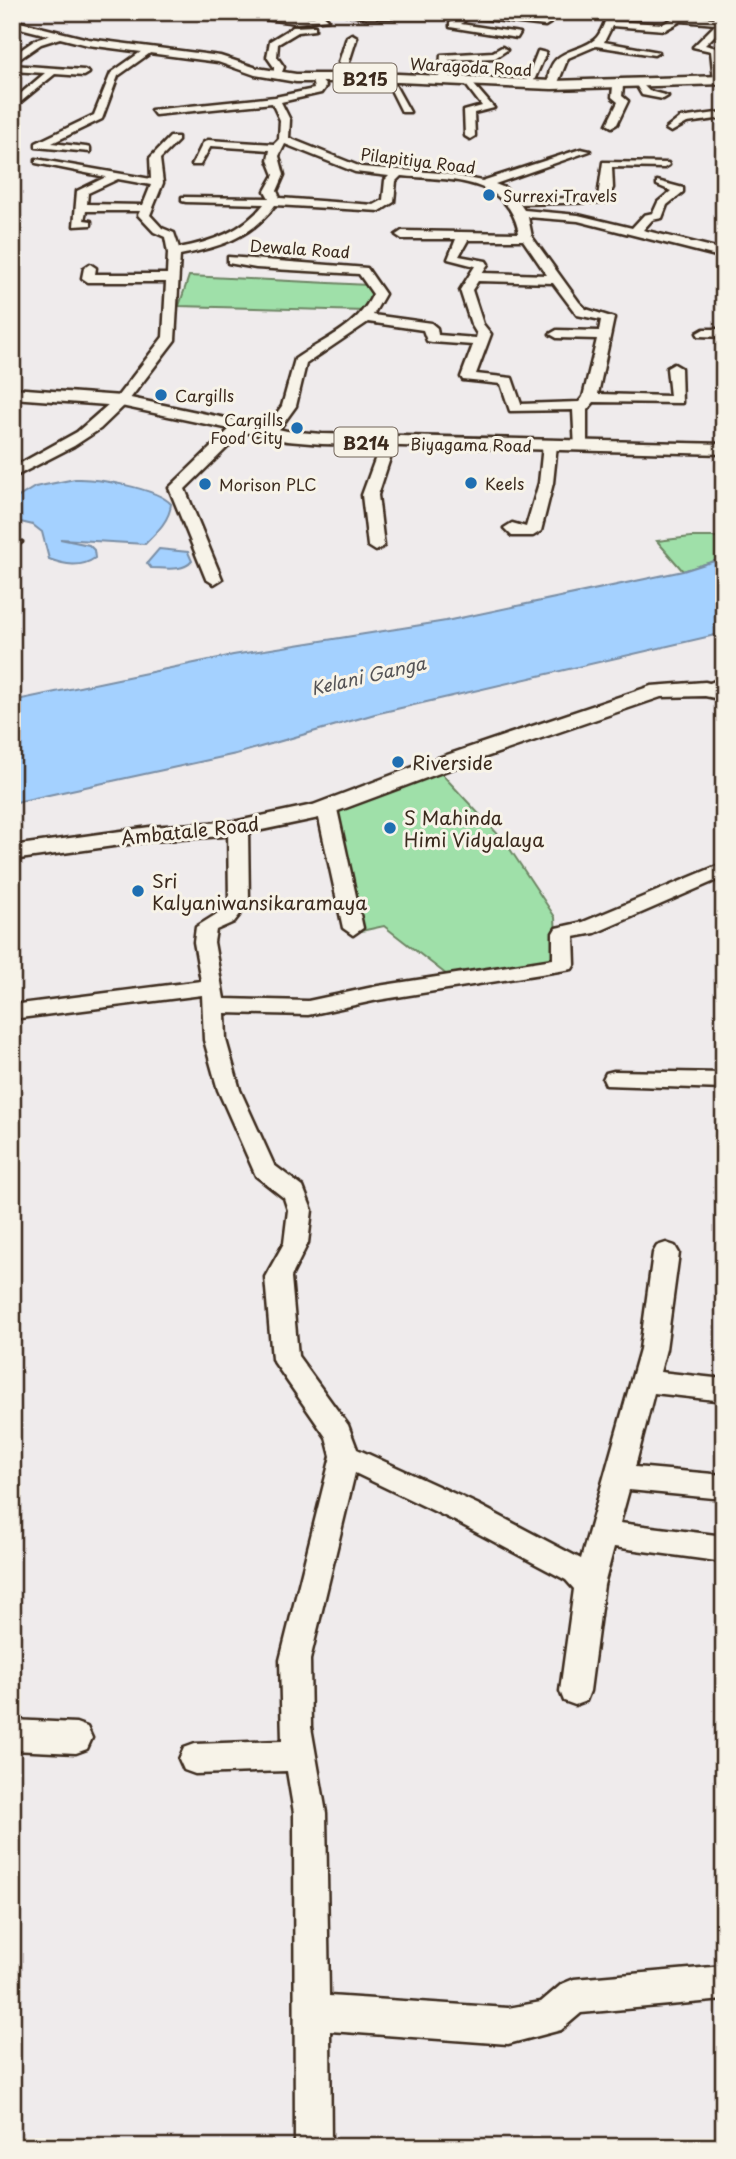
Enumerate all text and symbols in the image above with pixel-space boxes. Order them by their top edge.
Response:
street label: Waragoda Road [410,51,532,81]
road number: B215 [334,64,396,92]
street label: Pilapitiya Road [359,141,477,179]
place label: Surrexi Travels [503,183,617,207]
marker: Surrexi Travels [481,187,497,203]
street label: Dewala Road [249,233,351,263]
place label: Cargills [175,383,234,407]
marker: Cargills [153,387,169,403]
place label: Cargills Food City [210,407,283,449]
marker: Cargills Food City [289,420,305,436]
road number: B214 [334,428,398,457]
street label: Biyagama Road [410,431,532,457]
place label: Keels [485,471,524,495]
place label: Morison PLC [219,472,317,496]
marker: Keels [463,475,479,491]
marker: Morison PLC [197,476,213,492]
water label: Kelani Ganga [308,649,429,701]
place label: Riverside [412,748,493,776]
marker: Riverside [390,754,406,770]
place label: S Mahinda Himi Vidyalaya [404,803,544,853]
street label: Ambatale Road [119,809,261,851]
marker: S Mahinda Himi Vidyalaya [382,820,398,836]
place label: Sri Kalyaniwansikaramaya [152,866,367,916]
marker: Sri Kalyaniwansikaramaya [130,883,146,899]

